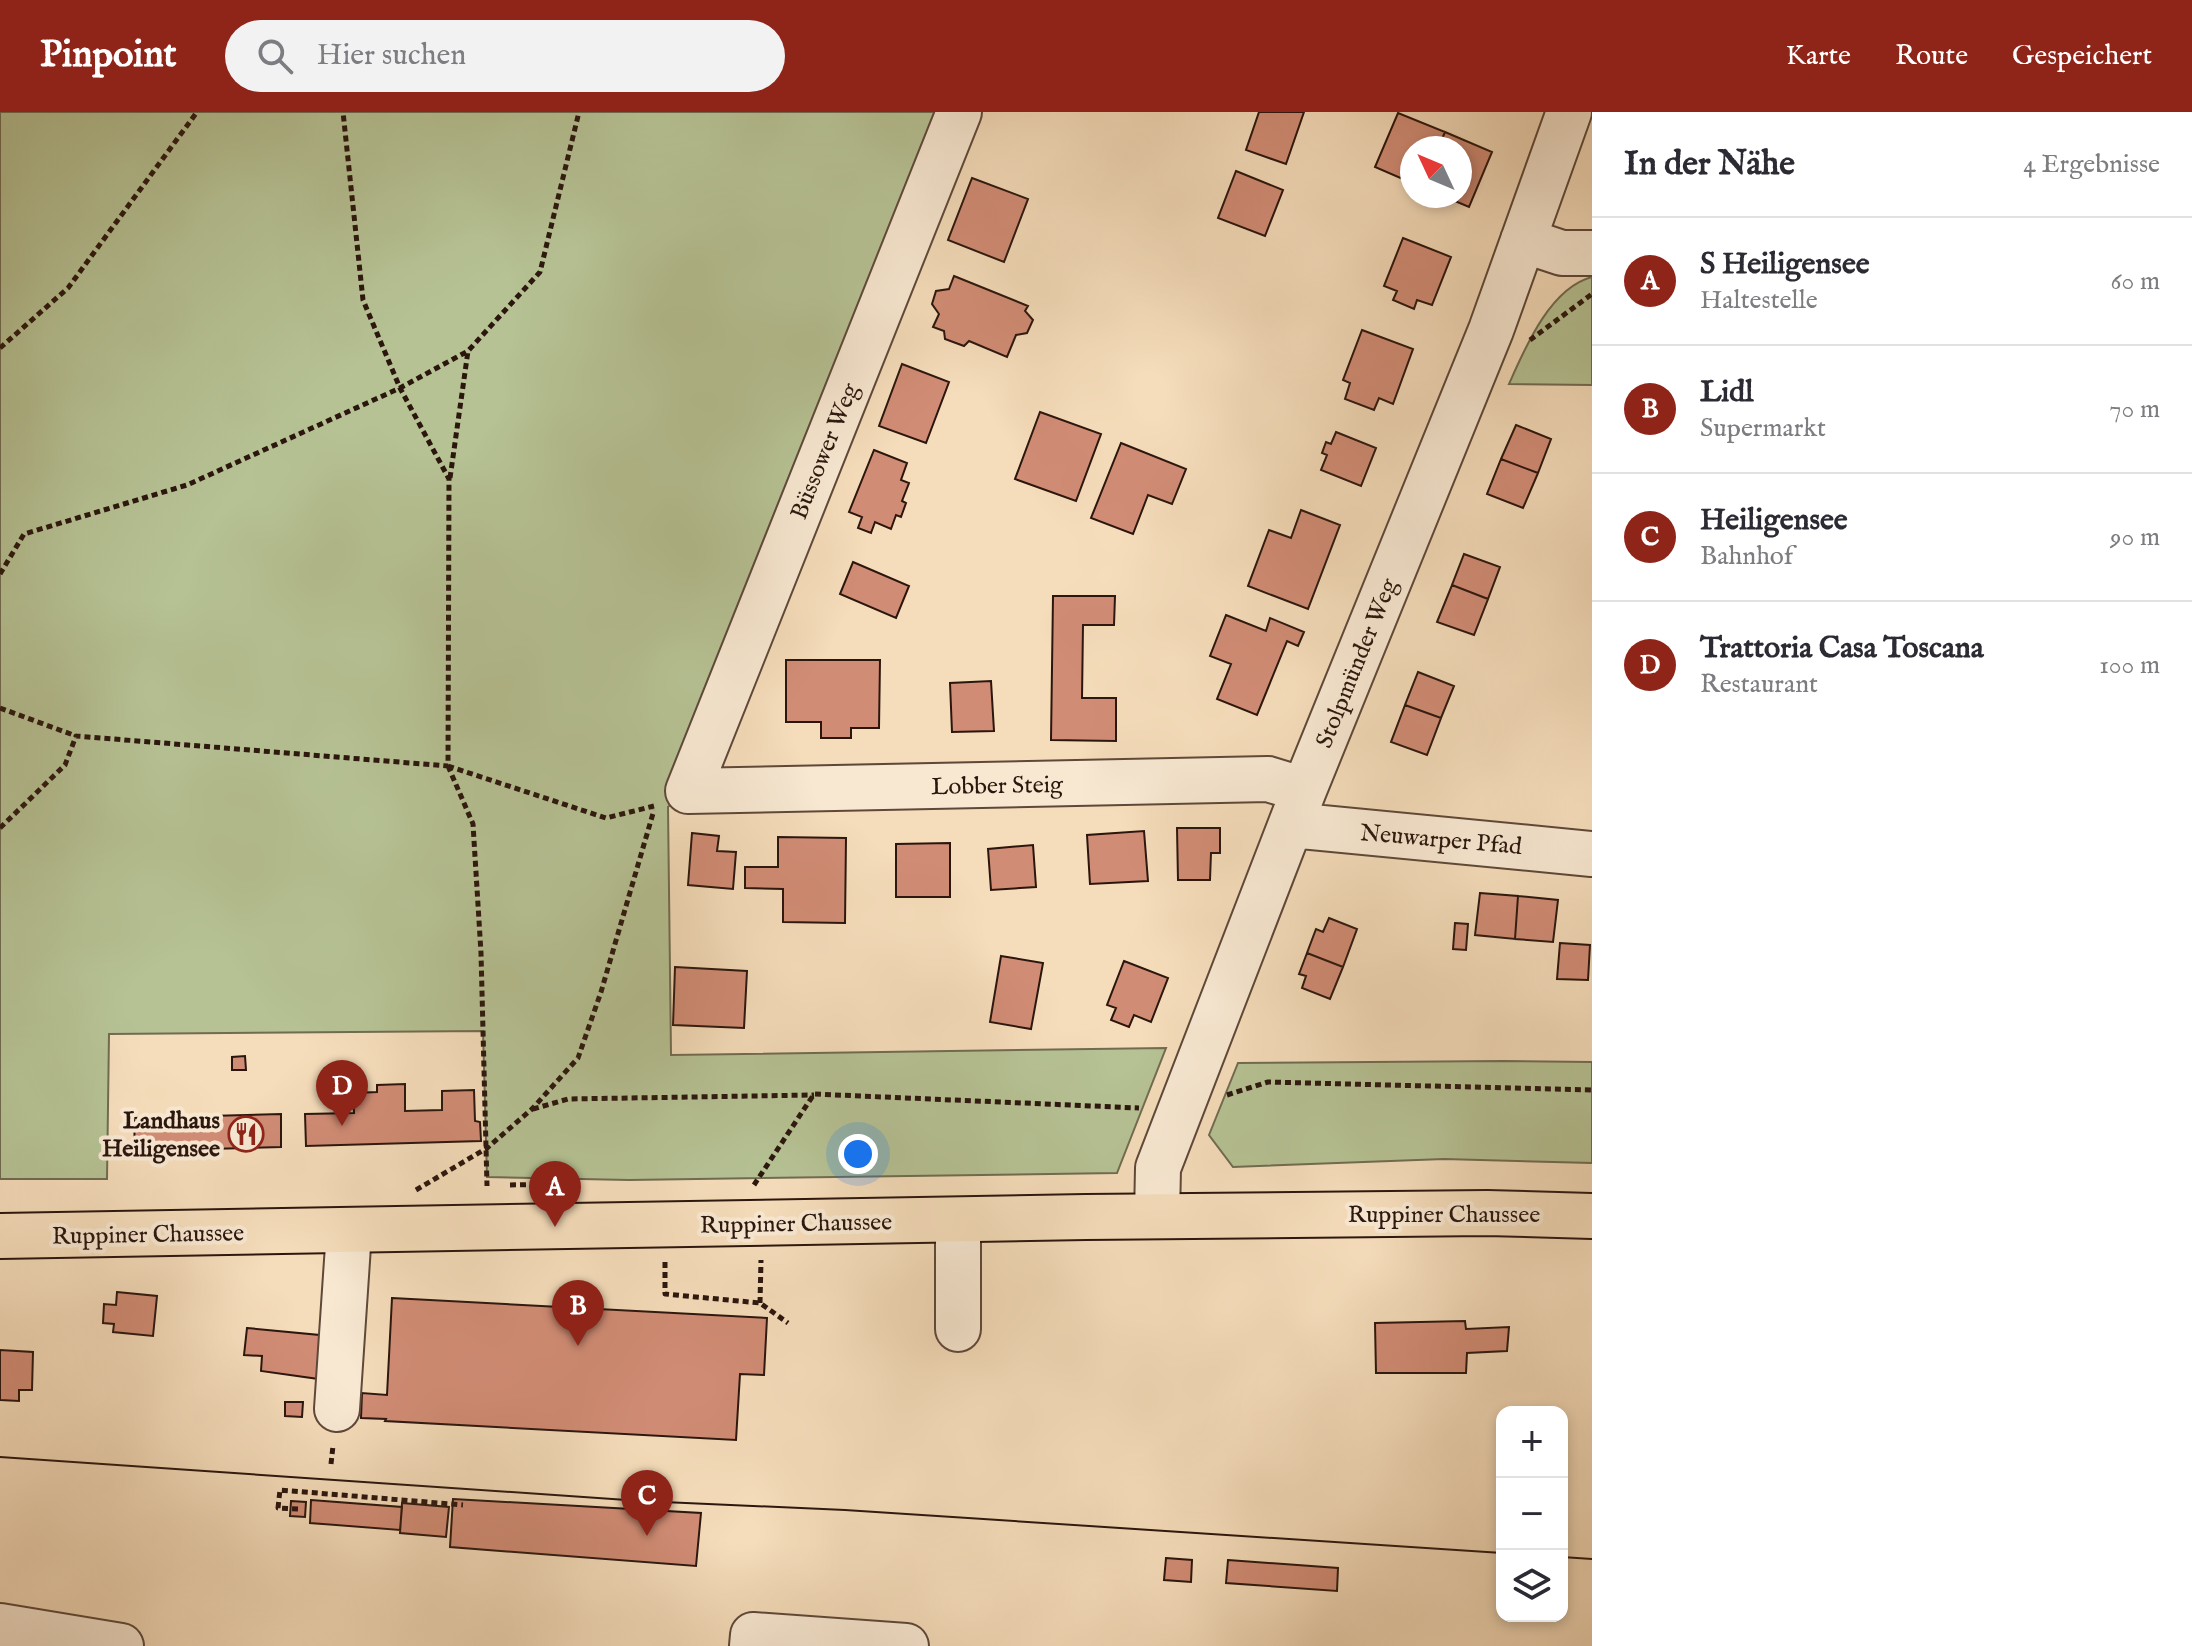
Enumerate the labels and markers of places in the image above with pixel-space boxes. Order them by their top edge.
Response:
pin: D [316,1060,368,1126]
place label: Landhaus Heiligensee [102,1106,221,1165]
restaurant icon: Landhaus Heiligensee [227,1115,265,1153]
pin: A [529,1161,581,1227]
pin: B [552,1280,604,1346]
pin: C [621,1470,673,1536]

